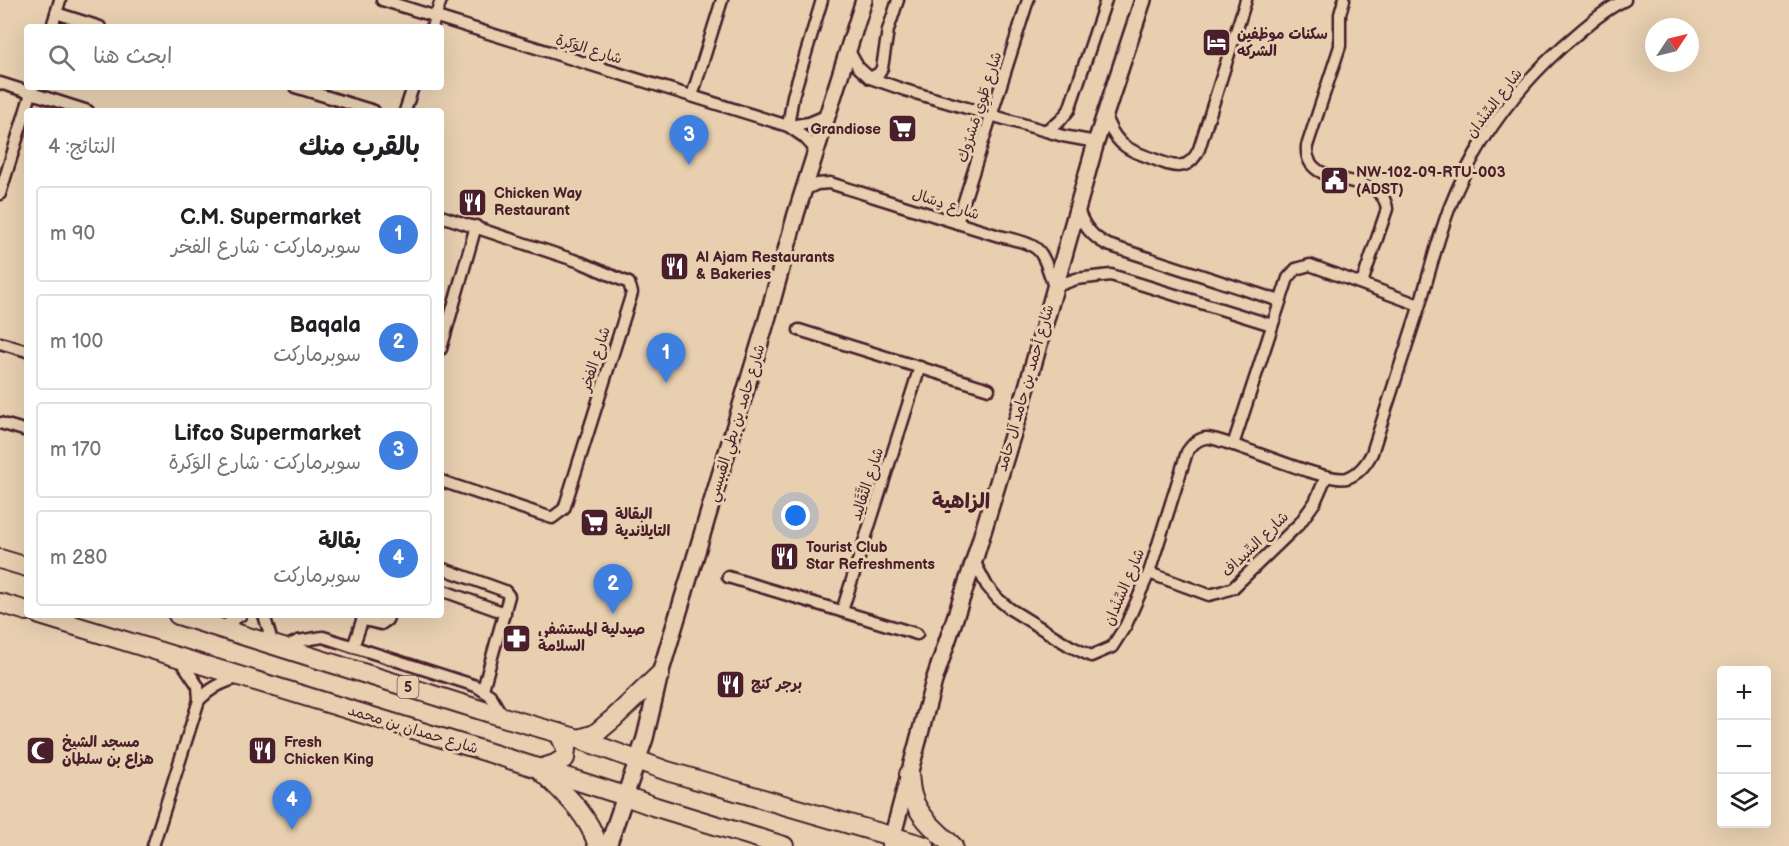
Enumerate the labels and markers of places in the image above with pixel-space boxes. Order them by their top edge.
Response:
place label: سكنات موظفين الشركه [1237,25,1328,61]
hotel icon: سكنات موظفين الشركه [1200,27,1232,59]
supermarket icon: Grandiose [886,113,918,145]
pin: 3 [670,116,708,165]
place label: Grandiose [810,120,881,139]
place label: NW-102-09-RTU-003 (ADST) [1356,163,1506,199]
public building icon: NW-102-09-RTU-003 (ADST) [1319,165,1351,197]
place label: Chicken Way Restaurant [494,184,582,220]
restaurant icon: Chicken Way Restaurant [457,186,489,218]
place label: Al Ajam Restaurants & Bakeries [695,248,835,284]
restaurant icon: Al Ajam Restaurants & Bakeries [659,250,691,282]
pin: 1 [646,334,686,383]
place label: البقالة التايلاندية [615,505,670,541]
supermarket icon: البقالة التايلاندية [578,507,610,539]
place label: Tourist Club Star Refreshments [806,538,935,574]
restaurant icon: Tourist Club Star Refreshments [769,540,801,572]
pin: 2 [594,564,632,614]
place label: صيدلية المستشفى السلامة [538,620,645,656]
pharmacy icon: صيدلية المستشفى السلامة [501,622,533,654]
restaurant icon: برجر كنج [714,668,746,700]
place label: برجر كنج [751,675,802,694]
place label: مسجد الشيخ هزاع بن سلطان [62,733,154,769]
place label: Fresh Chicken King [284,733,374,769]
mosque icon: مسجد الشيخ هزاع بن سلطان [25,735,57,767]
restaurant icon: Fresh Chicken King [247,735,279,767]
pin: 4 [272,780,312,830]

